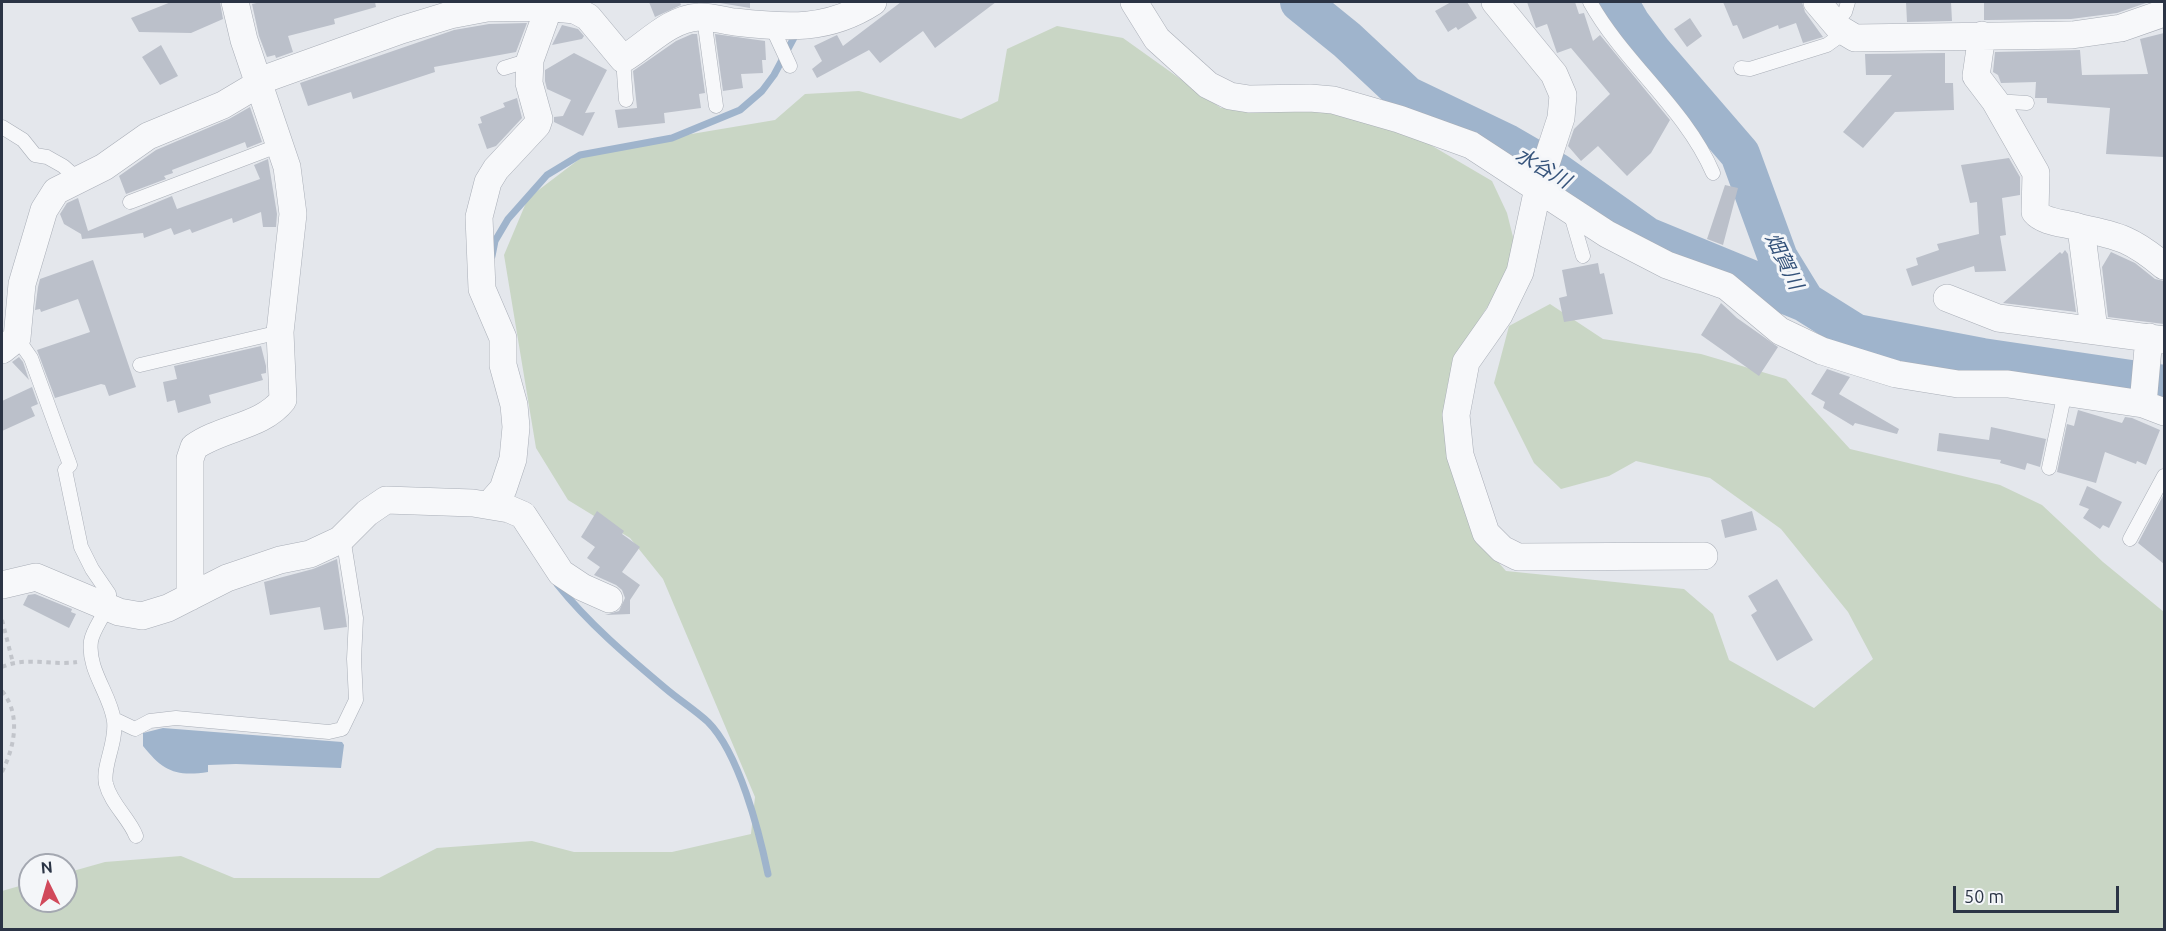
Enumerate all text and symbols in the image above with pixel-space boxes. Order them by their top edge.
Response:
water label: 水谷川 [1511,143,1575,193]
water label: 畑賀川 [1760,229,1808,293]
north arrow [18,853,78,913]
text: N [40,858,53,877]
scale bar [1956,874,2122,912]
text: 50 m [1964,886,2004,906]

